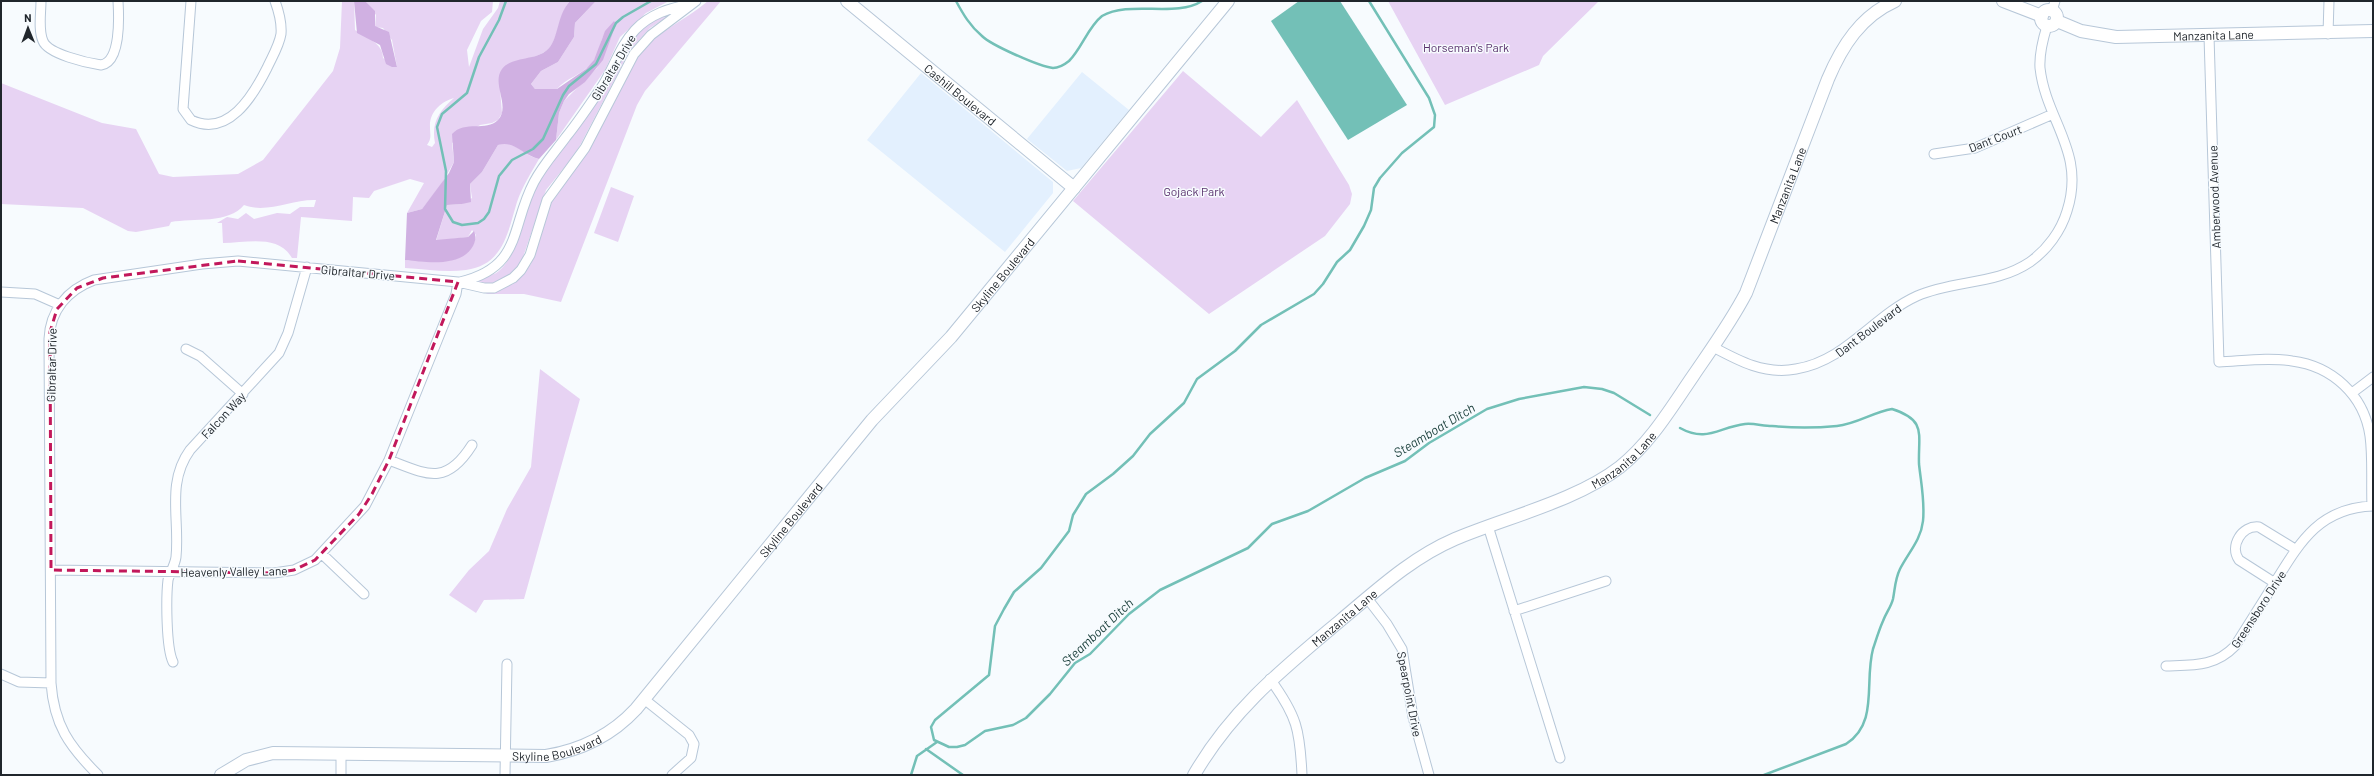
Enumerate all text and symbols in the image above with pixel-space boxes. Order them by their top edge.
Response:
north arrow [8,8,48,48]
text: N [24,11,32,24]
street label: Manzanita Lane [2173,27,2254,43]
street label: Gibraltar Drive [588,32,638,102]
park label: Horseman's Park [1423,40,1509,54]
street label: Cashill Boulevard [922,61,999,128]
street label: Dant Court [1966,121,2024,155]
street label: Manzanita Lane [1766,145,1808,225]
street label: Amberwood Avenue [2205,145,2223,249]
park label: Gojack Park [1163,184,1225,198]
street label: Skyline Boulevard [968,235,1037,315]
street label: Gibraltar Drive [320,262,396,282]
street label: Dant Boulevard [1832,301,1904,359]
street label: Gibraltar Drive [43,328,59,402]
street label: Falcon Way [198,389,248,441]
water label: Steamboat Ditch [1390,399,1478,461]
street label: Manzanita Lane [1589,429,1659,491]
street label: Skyline Boulevard [756,480,825,560]
street label: Heavenly Valley Lane [180,563,288,579]
street label: Greensboro Drive [2228,568,2288,650]
street label: Manzanita Lane [1308,586,1380,649]
water label: Steamboat Ditch [1058,595,1136,669]
street label: Spearpoint Drive [1395,650,1425,738]
street label: Skyline Boulevard [512,731,604,763]

